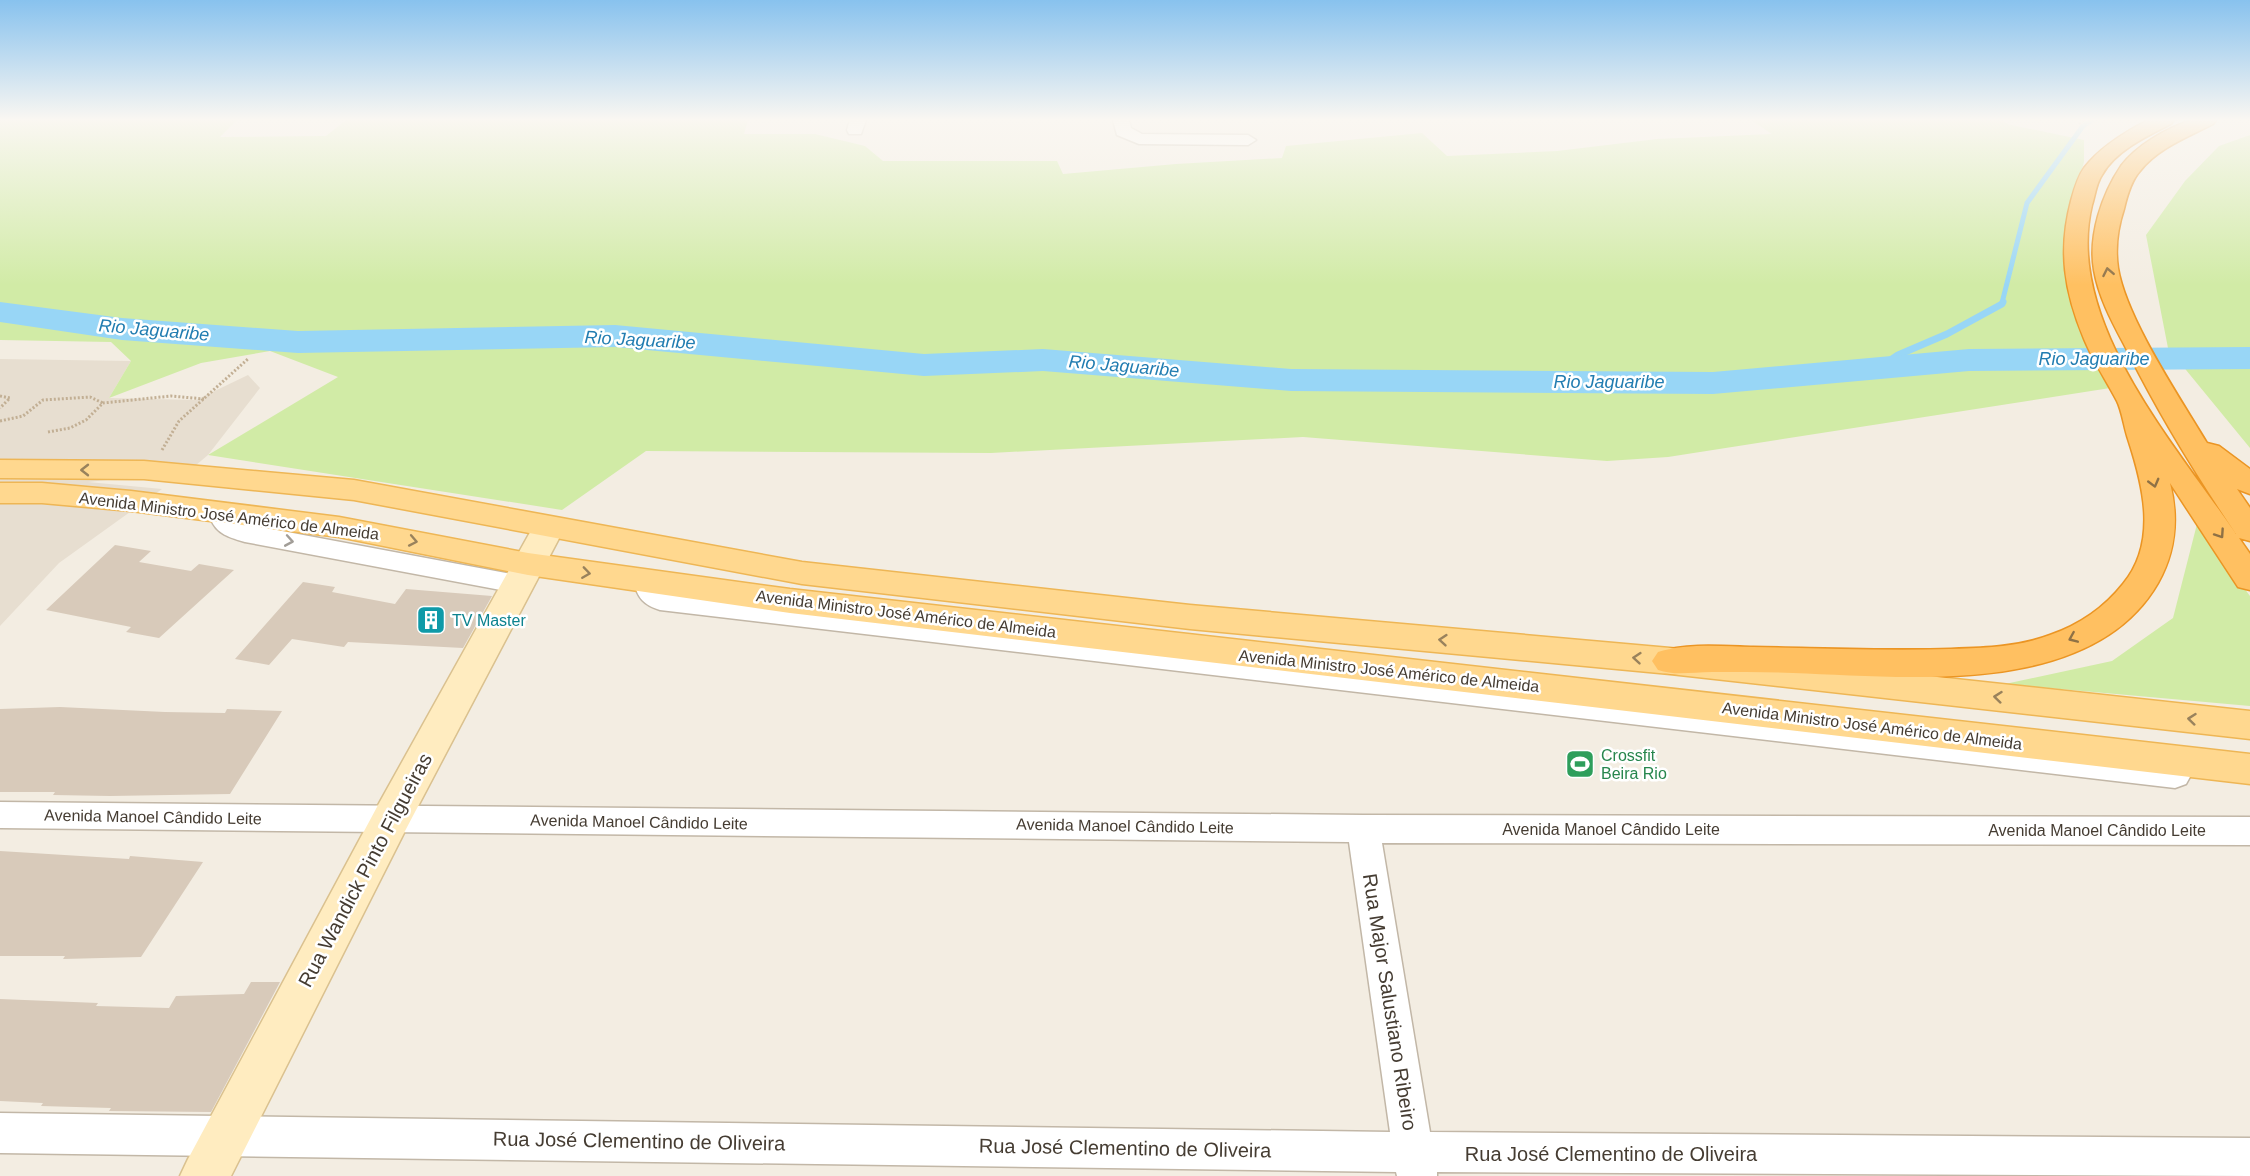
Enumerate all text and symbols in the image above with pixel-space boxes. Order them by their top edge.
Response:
one-way arrow [2102,268,2115,278]
water label: Rio Jaguaribe [98,315,210,345]
water label: Rio Jaguaribe [584,327,696,353]
water label: Rio Jaguaribe [2038,349,2150,369]
water label: Rio Jaguaribe [1068,351,1180,381]
water label: Rio Jaguaribe [1553,372,1665,392]
one-way arrow [81,464,90,476]
one-way arrow [2147,477,2159,488]
street label: Avenida Ministro José Américo de Almeida [78,489,380,543]
one-way arrow [2213,528,2224,539]
one-way arrow [284,534,294,547]
one-way arrow [407,534,417,547]
one-way arrow [582,566,591,578]
street label: Avenida Ministro José Américo de Almeida [755,587,1057,641]
building icon: TV Master [415,604,447,636]
place label: TV Master [452,612,526,629]
one-way arrow [2068,631,2079,643]
one-way arrow [1438,634,1448,647]
street label: Avenida Ministro José Américo de Almeida [1238,647,1540,695]
one-way arrow [1633,652,1642,665]
one-way arrow [1993,691,2003,704]
street label: Avenida Ministro José Américo de Almeida [1721,699,2023,753]
one-way arrow [2187,713,2196,726]
place label: Crossfit Beira Rio [1601,747,1667,782]
sports icon: Crossfit Beira Rio [1564,748,1596,780]
street label: Rua Wandick Pinto Filgueiras [294,749,436,991]
street label: Avenida Manoel Cândido Leite [44,807,262,827]
street label: Avenida Manoel Cândido Leite [530,812,748,832]
street label: Avenida Manoel Cândido Leite [1016,816,1234,836]
street label: Avenida Manoel Cândido Leite [1502,821,1720,838]
street label: Avenida Manoel Cândido Leite [1988,822,2206,839]
street label: Rua Major Salustiano Ribeiro [1359,872,1421,1132]
street label: Rua José Clementino de Oliveira [493,1127,786,1155]
street label: Rua José Clementino de Oliveira [979,1134,1272,1162]
street label: Rua José Clementino de Oliveira [1465,1143,1758,1165]

